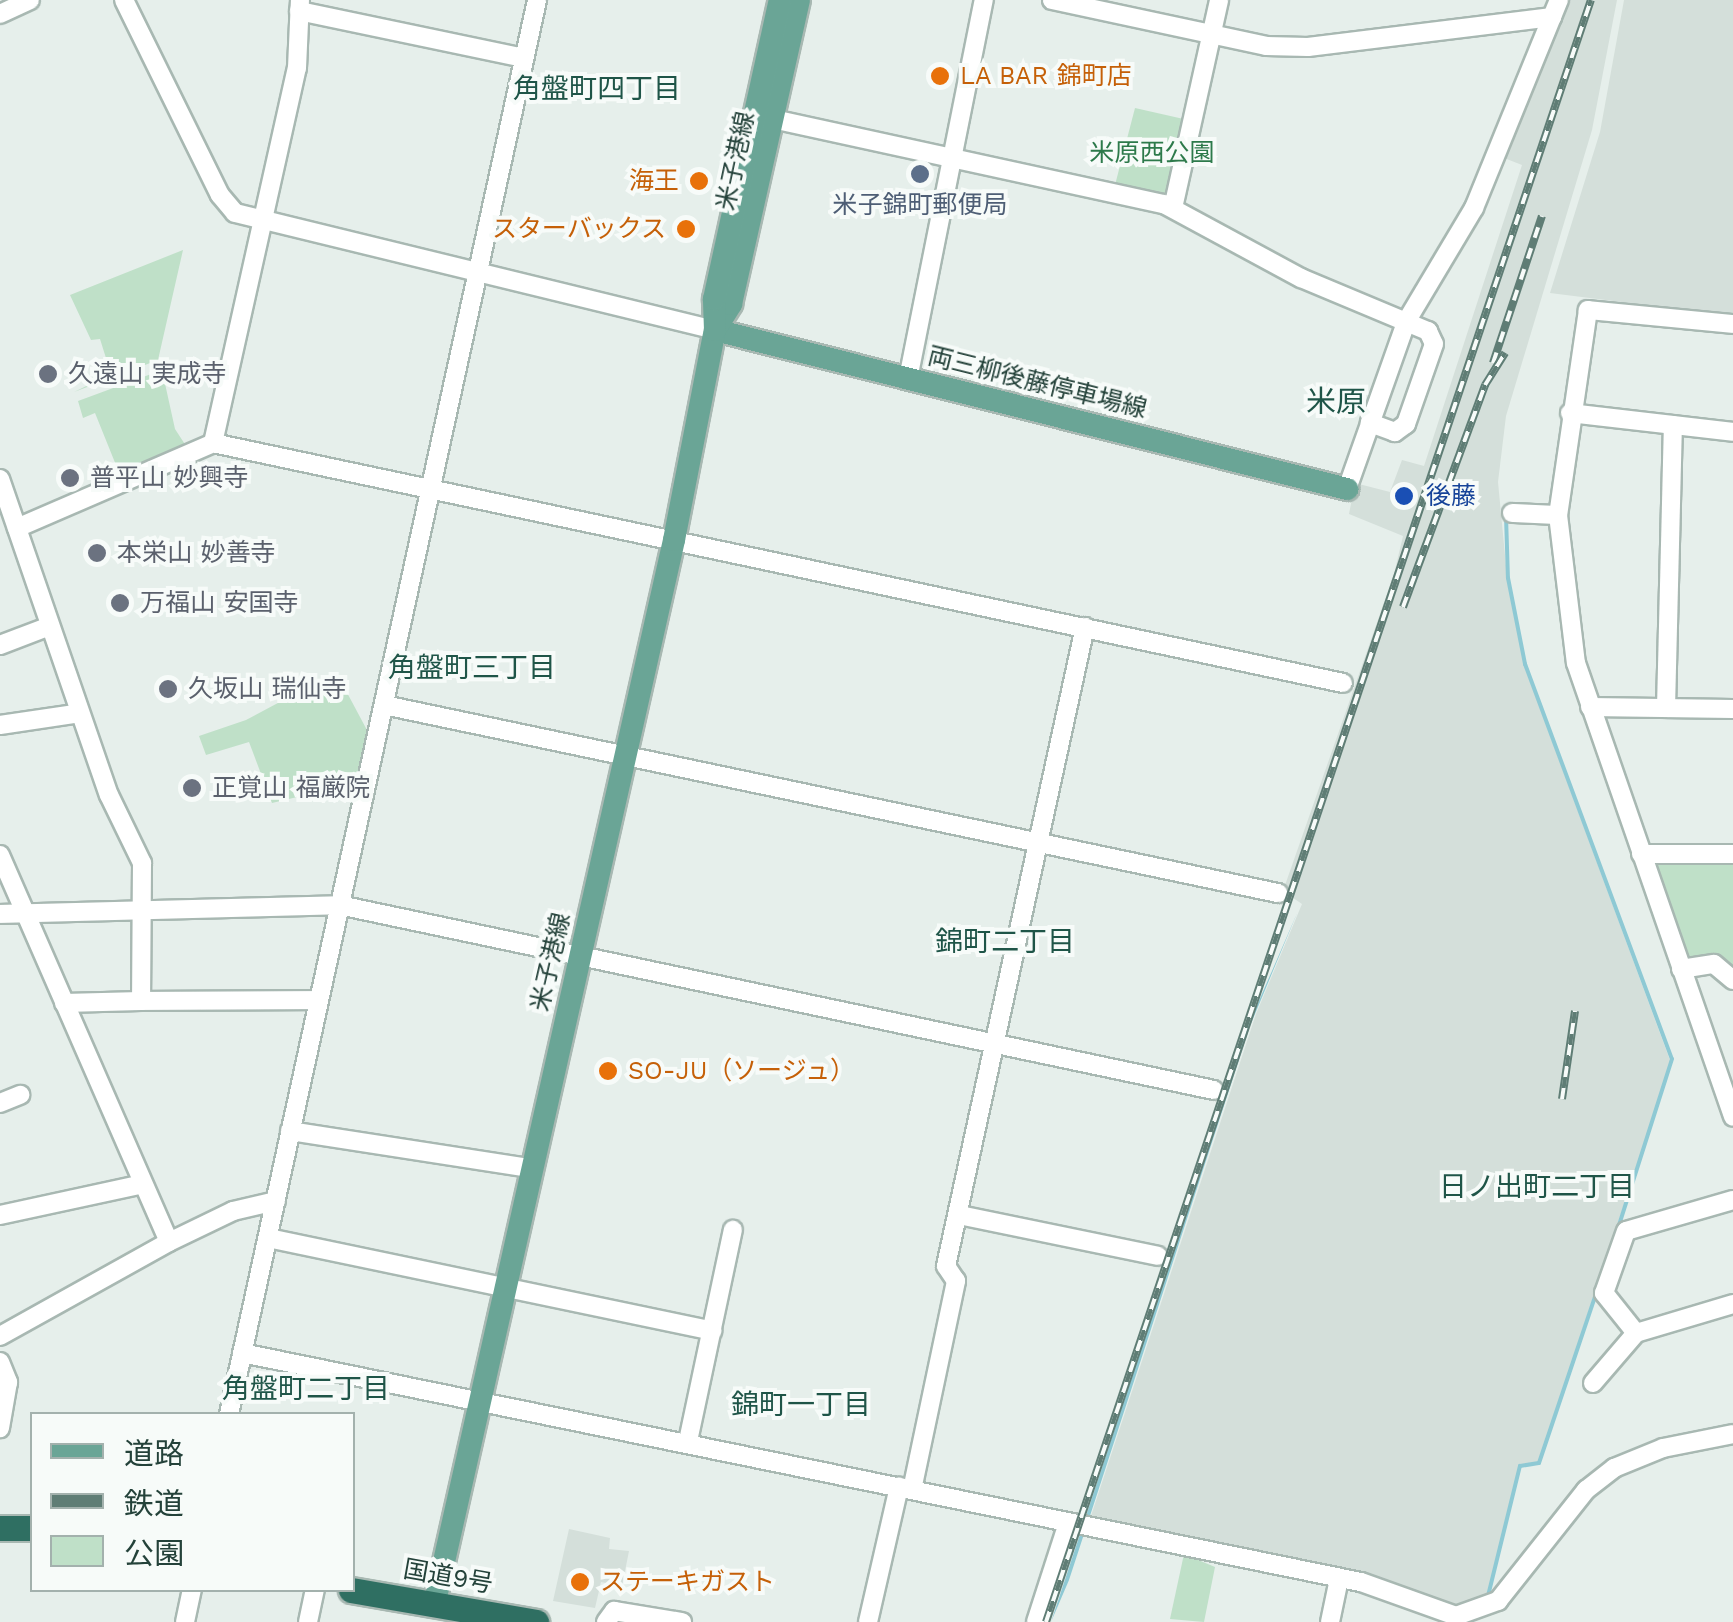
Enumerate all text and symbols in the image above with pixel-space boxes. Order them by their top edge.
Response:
place label: LA BAR 錦町店 [960,61,1133,91]
marker: LA BAR 錦町店 [929,65,951,87]
district label: 角盤町四丁目 [513,72,681,106]
street label: 米子港線 [711,109,761,213]
park label: 米原西公園 [1090,138,1214,168]
marker: 米子錦町郵便局 [909,163,931,185]
place label: 海王 [629,166,679,196]
marker: 海王 [688,170,710,192]
place label: 米子錦町郵便局 [833,190,1007,220]
place label: スターバックス [491,214,666,244]
marker: スターバックス [675,218,697,240]
street label: 両三柳後藤停車場線 [924,341,1150,425]
place label: 久遠山 実成寺 [68,359,227,389]
marker: 久遠山 実成寺 [37,363,59,385]
district label: 米原 [1306,384,1366,420]
place label: 普平山 妙興寺 [90,463,249,493]
marker: 普平山 妙興寺 [59,467,81,489]
place label: 後藤 [1426,481,1476,511]
marker: 後藤 [1391,483,1417,509]
place label: 本栄山 妙善寺 [117,538,276,568]
marker: 本栄山 妙善寺 [86,542,108,564]
place label: 万福山 安国寺 [140,588,299,618]
marker: 万福山 安国寺 [109,592,131,614]
district label: 角盤町三丁目 [388,651,556,685]
place label: 久坂山 瑞仙寺 [188,674,347,704]
marker: 久坂山 瑞仙寺 [157,678,179,700]
place label: 正覚山 福厳院 [212,773,371,803]
marker: 正覚山 福厳院 [181,777,203,799]
street label: 米子港線 [525,910,577,1014]
district label: 錦町二丁目 [935,925,1075,959]
place label: SO-JU（ソージュ） [628,1056,857,1086]
marker: SO-JU（ソージュ） [597,1060,619,1082]
district label: 日ノ出町二丁目 [1439,1170,1635,1204]
district label: 角盤町二丁目 [222,1372,390,1406]
district label: 錦町一丁目 [731,1388,871,1422]
legend [30,1412,355,1592]
text: 道路 [124,1436,184,1471]
text: 鉄道 [124,1486,184,1521]
text: 公園 [124,1536,184,1571]
street label: 国道9号 [401,1554,495,1600]
place label: ステーキガスト [600,1567,775,1597]
marker: ステーキガスト [569,1571,591,1593]

